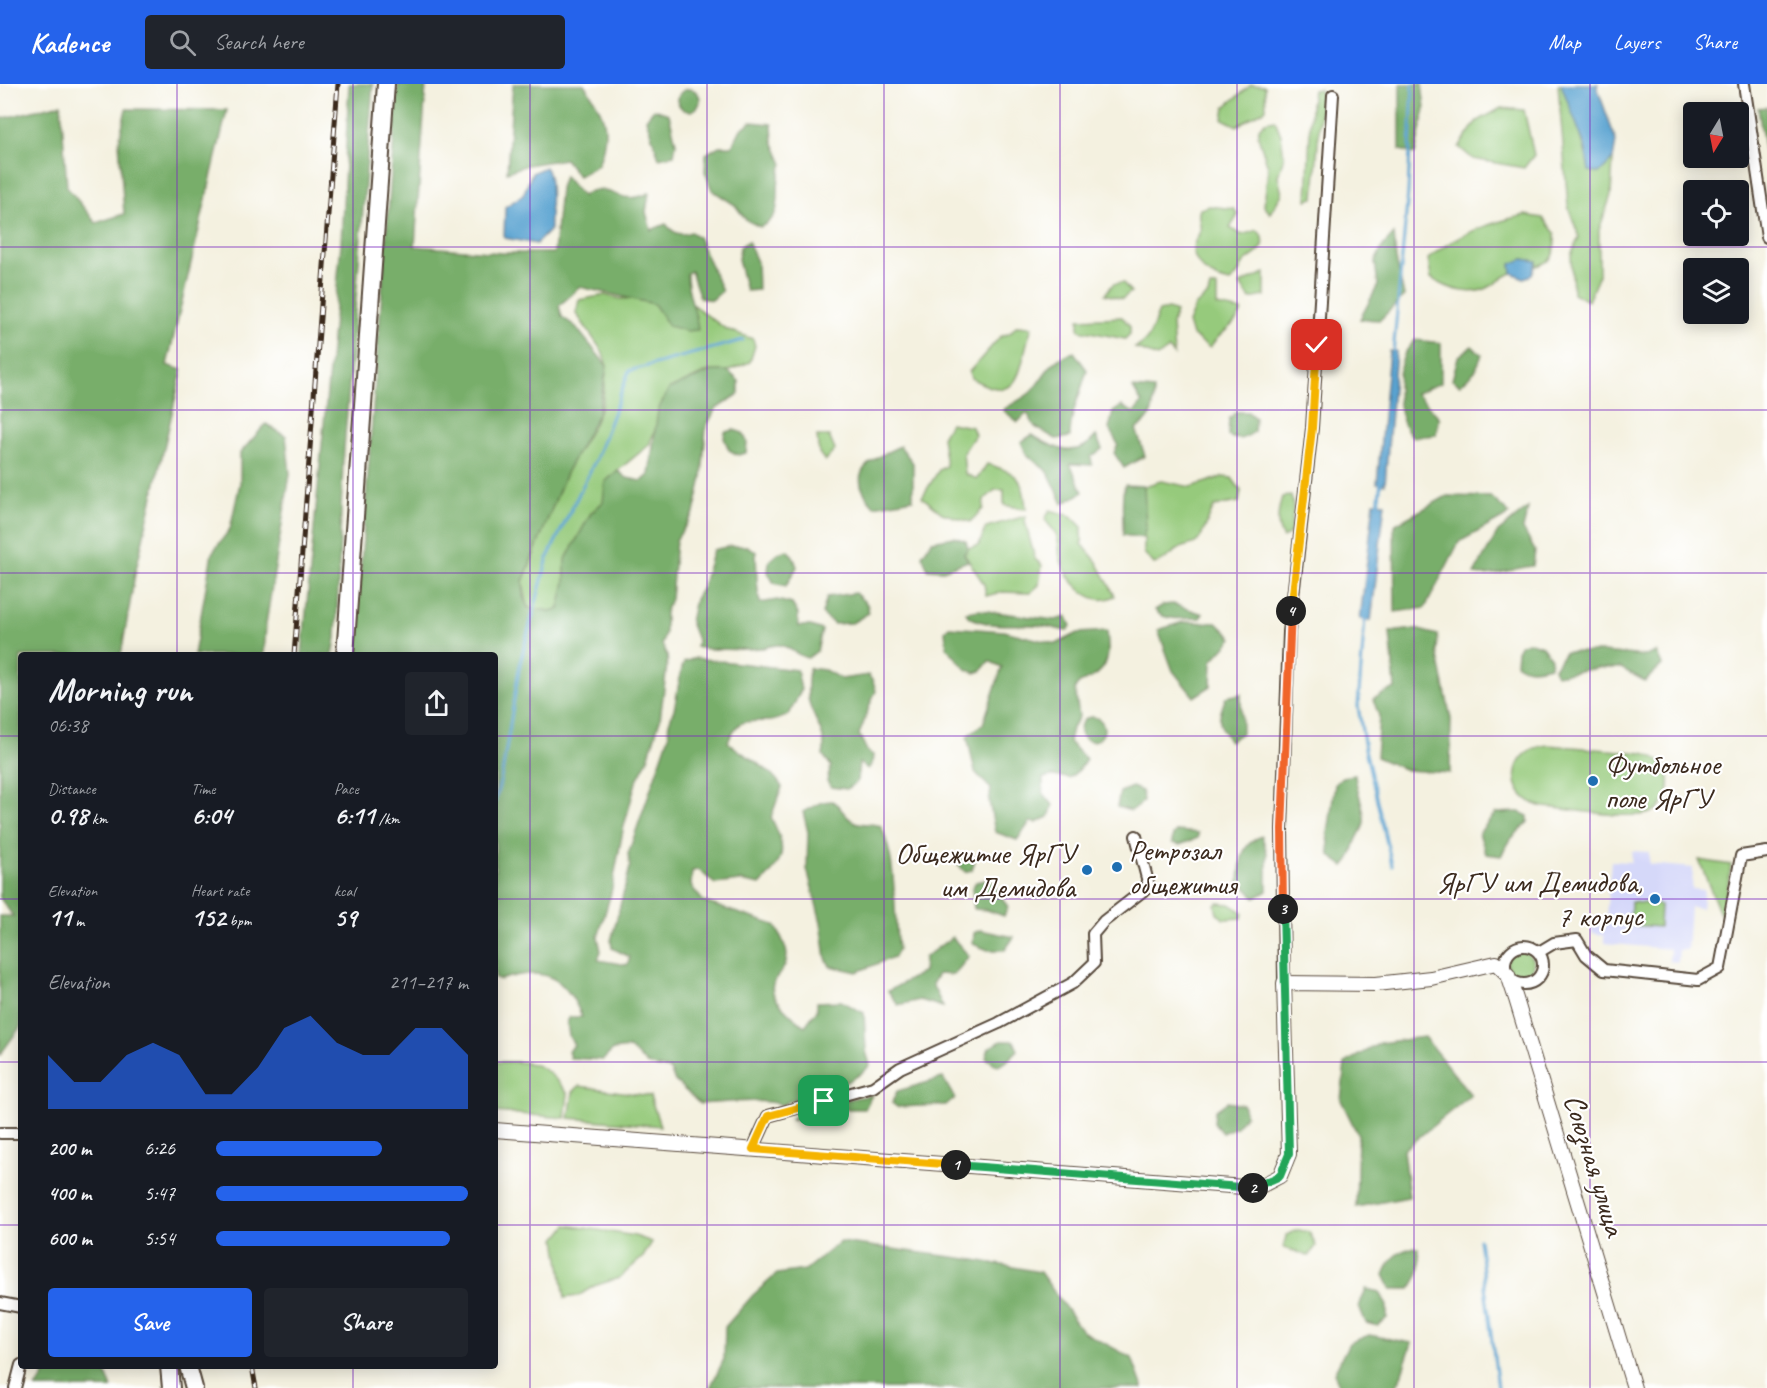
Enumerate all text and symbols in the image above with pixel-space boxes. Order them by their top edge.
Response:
search box [145,15,565,69]
text: Kadence [30,25,109,60]
icon: search [166,26,199,59]
text: Search here [214,28,304,56]
text: Map [1548,29,1581,55]
text: Layers [1614,29,1660,55]
text: Share [1693,29,1737,55]
north arrow [1683,102,1749,168]
map controls [1683,102,1749,324]
button: locate [1683,180,1749,246]
button: layers [1683,258,1749,324]
pin [1291,319,1342,370]
icon: check [1300,328,1333,361]
pin: 4 [1276,596,1306,626]
text: 4 [1287,601,1295,621]
text: Morning run [48,669,192,711]
button: share [405,672,468,735]
text: 06:38 [48,713,88,738]
place label: Футбольное поле ЯрГУ [1605,745,1722,817]
marker: Футбольное поле ЯрГУ [1586,774,1600,788]
text: Distance [48,779,96,799]
text: Time [191,779,215,799]
text: Pace [334,779,359,799]
text: 0.98 [48,799,88,832]
text: 6:04 [191,799,232,832]
text: 6:11 [334,799,375,832]
text: km [88,809,107,829]
text: /km [375,809,400,829]
place label: Ретрозал общежития [1129,831,1239,903]
place label: Общежитие ЯрГУ им Демидова [895,834,1079,906]
marker: Ретрозал общежития [1110,860,1124,874]
marker: Общежитие ЯрГУ им Демидова [1080,863,1094,877]
place label: ЯрГУ им Демидова, 7 корпус [1436,863,1644,935]
text: Elevation [48,881,97,901]
text: Heart rate [191,881,249,901]
text: kcal [334,881,355,901]
marker: ЯрГУ им Демидова, 7 корпус [1648,892,1662,906]
pin: 3 [1268,894,1298,924]
text: 3 [1279,899,1287,919]
text: 11 [48,901,71,934]
text: 152 [191,901,226,934]
text: 59 [334,901,357,934]
text: m [71,911,84,931]
text: bpm [226,911,252,931]
text: Elevation [48,970,110,995]
text: 211–217 m [389,970,468,995]
pin [798,1075,849,1126]
icon: arrive [807,1084,840,1117]
street label: Союзная улица [1555,1089,1635,1242]
text: 200 m [48,1136,91,1161]
text: 6:26 [144,1136,175,1161]
pin: 1 [941,1150,971,1180]
text: 1 [952,1155,960,1175]
pin: 2 [1238,1173,1268,1203]
text: 2 [1249,1178,1257,1198]
text: 400 m [48,1181,91,1206]
text: 5:47 [144,1181,175,1206]
text: 600 m [48,1226,92,1251]
text: 5:54 [144,1226,175,1251]
button: Save [48,1288,252,1357]
button: Share [264,1288,468,1357]

